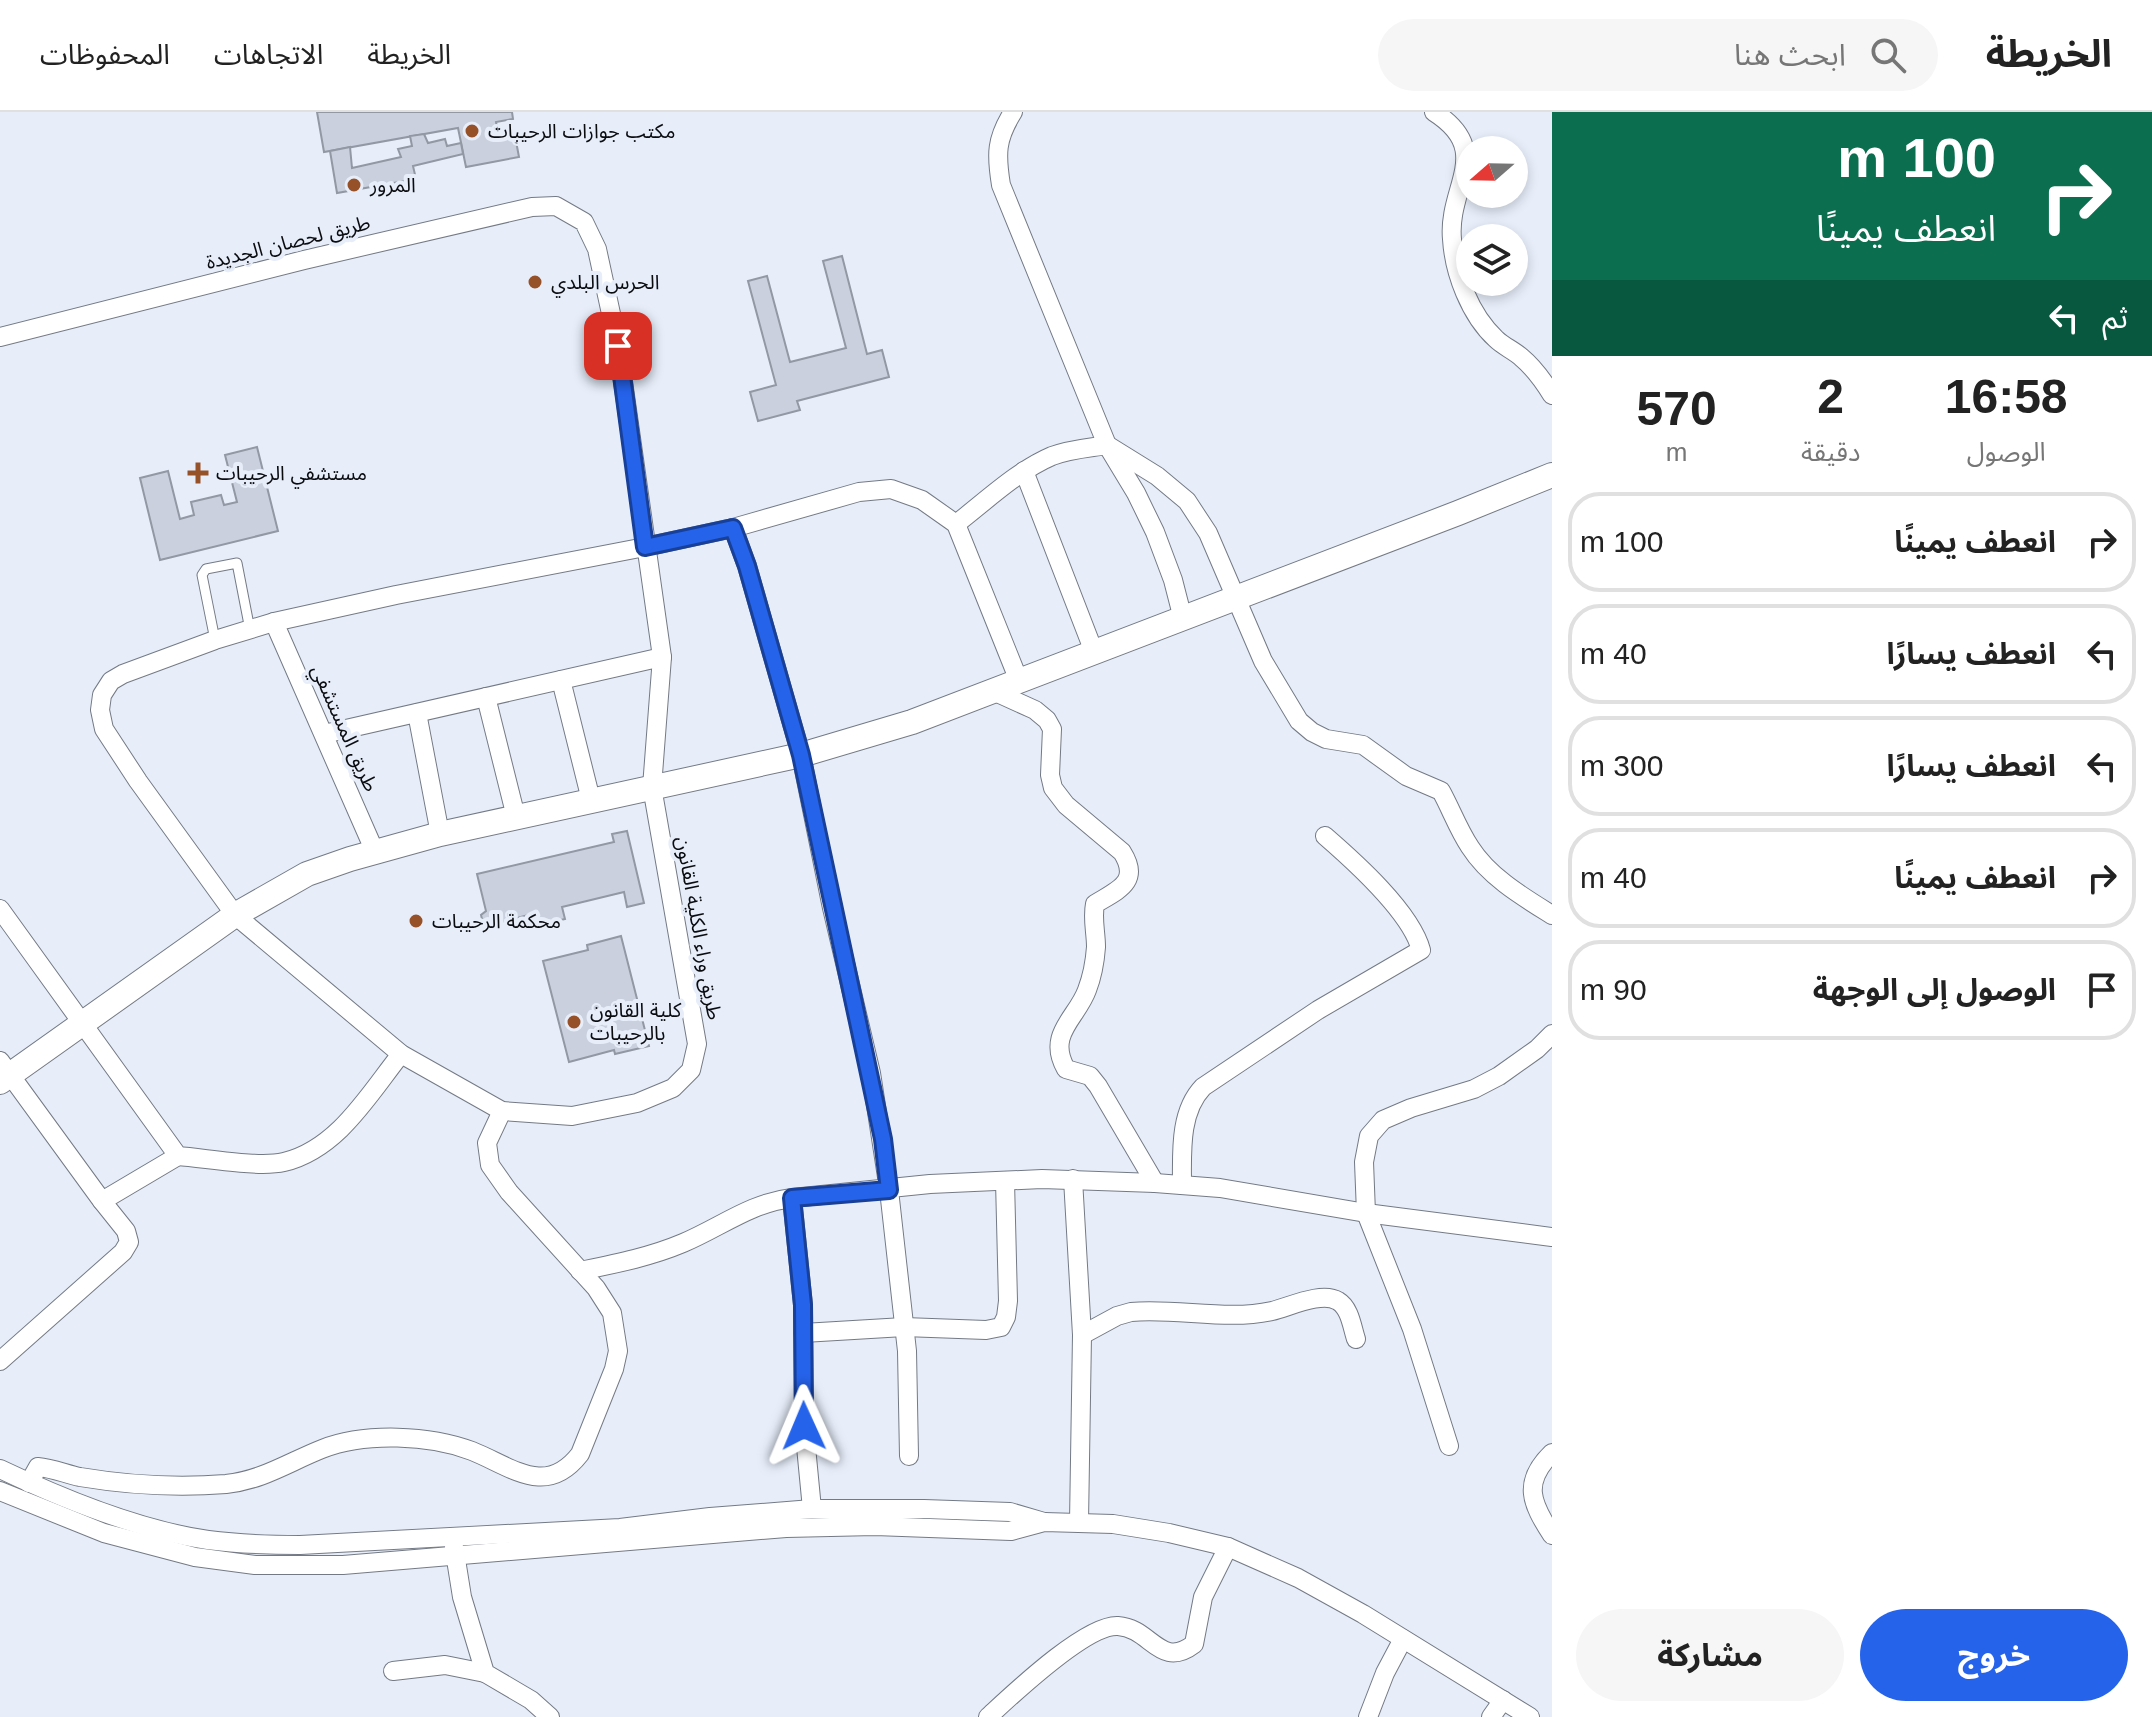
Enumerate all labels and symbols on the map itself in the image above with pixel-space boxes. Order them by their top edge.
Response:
place label: مكتب جوازات الرحيبات [488,120,675,143]
marker: مكتب جوازات الرحيبات [463,122,481,140]
north arrow [1456,136,1528,208]
place label: المرور [369,174,416,197]
marker: المرور [345,176,363,194]
street label: طريق لحصان الجديدة [204,211,373,275]
place label: الحرس البلدي [551,271,659,298]
marker: الحرس البلدي [526,273,544,291]
pin [584,312,652,380]
marker: مستشفي الرحيبات [187,462,209,484]
place label: مستشفي الرحيبات [216,462,367,489]
street label: طريق المستشفي [303,661,383,797]
street label: طريق وراء الكلية القانون [670,835,726,1022]
place label: محكمة الرحيبات [432,910,561,933]
marker: محكمة الرحيبات [407,912,425,930]
place label: كلية القانون بالرحيبات [590,999,682,1045]
marker: كلية القانون بالرحيبات [565,1013,583,1031]
position arrow [762,1384,846,1468]

